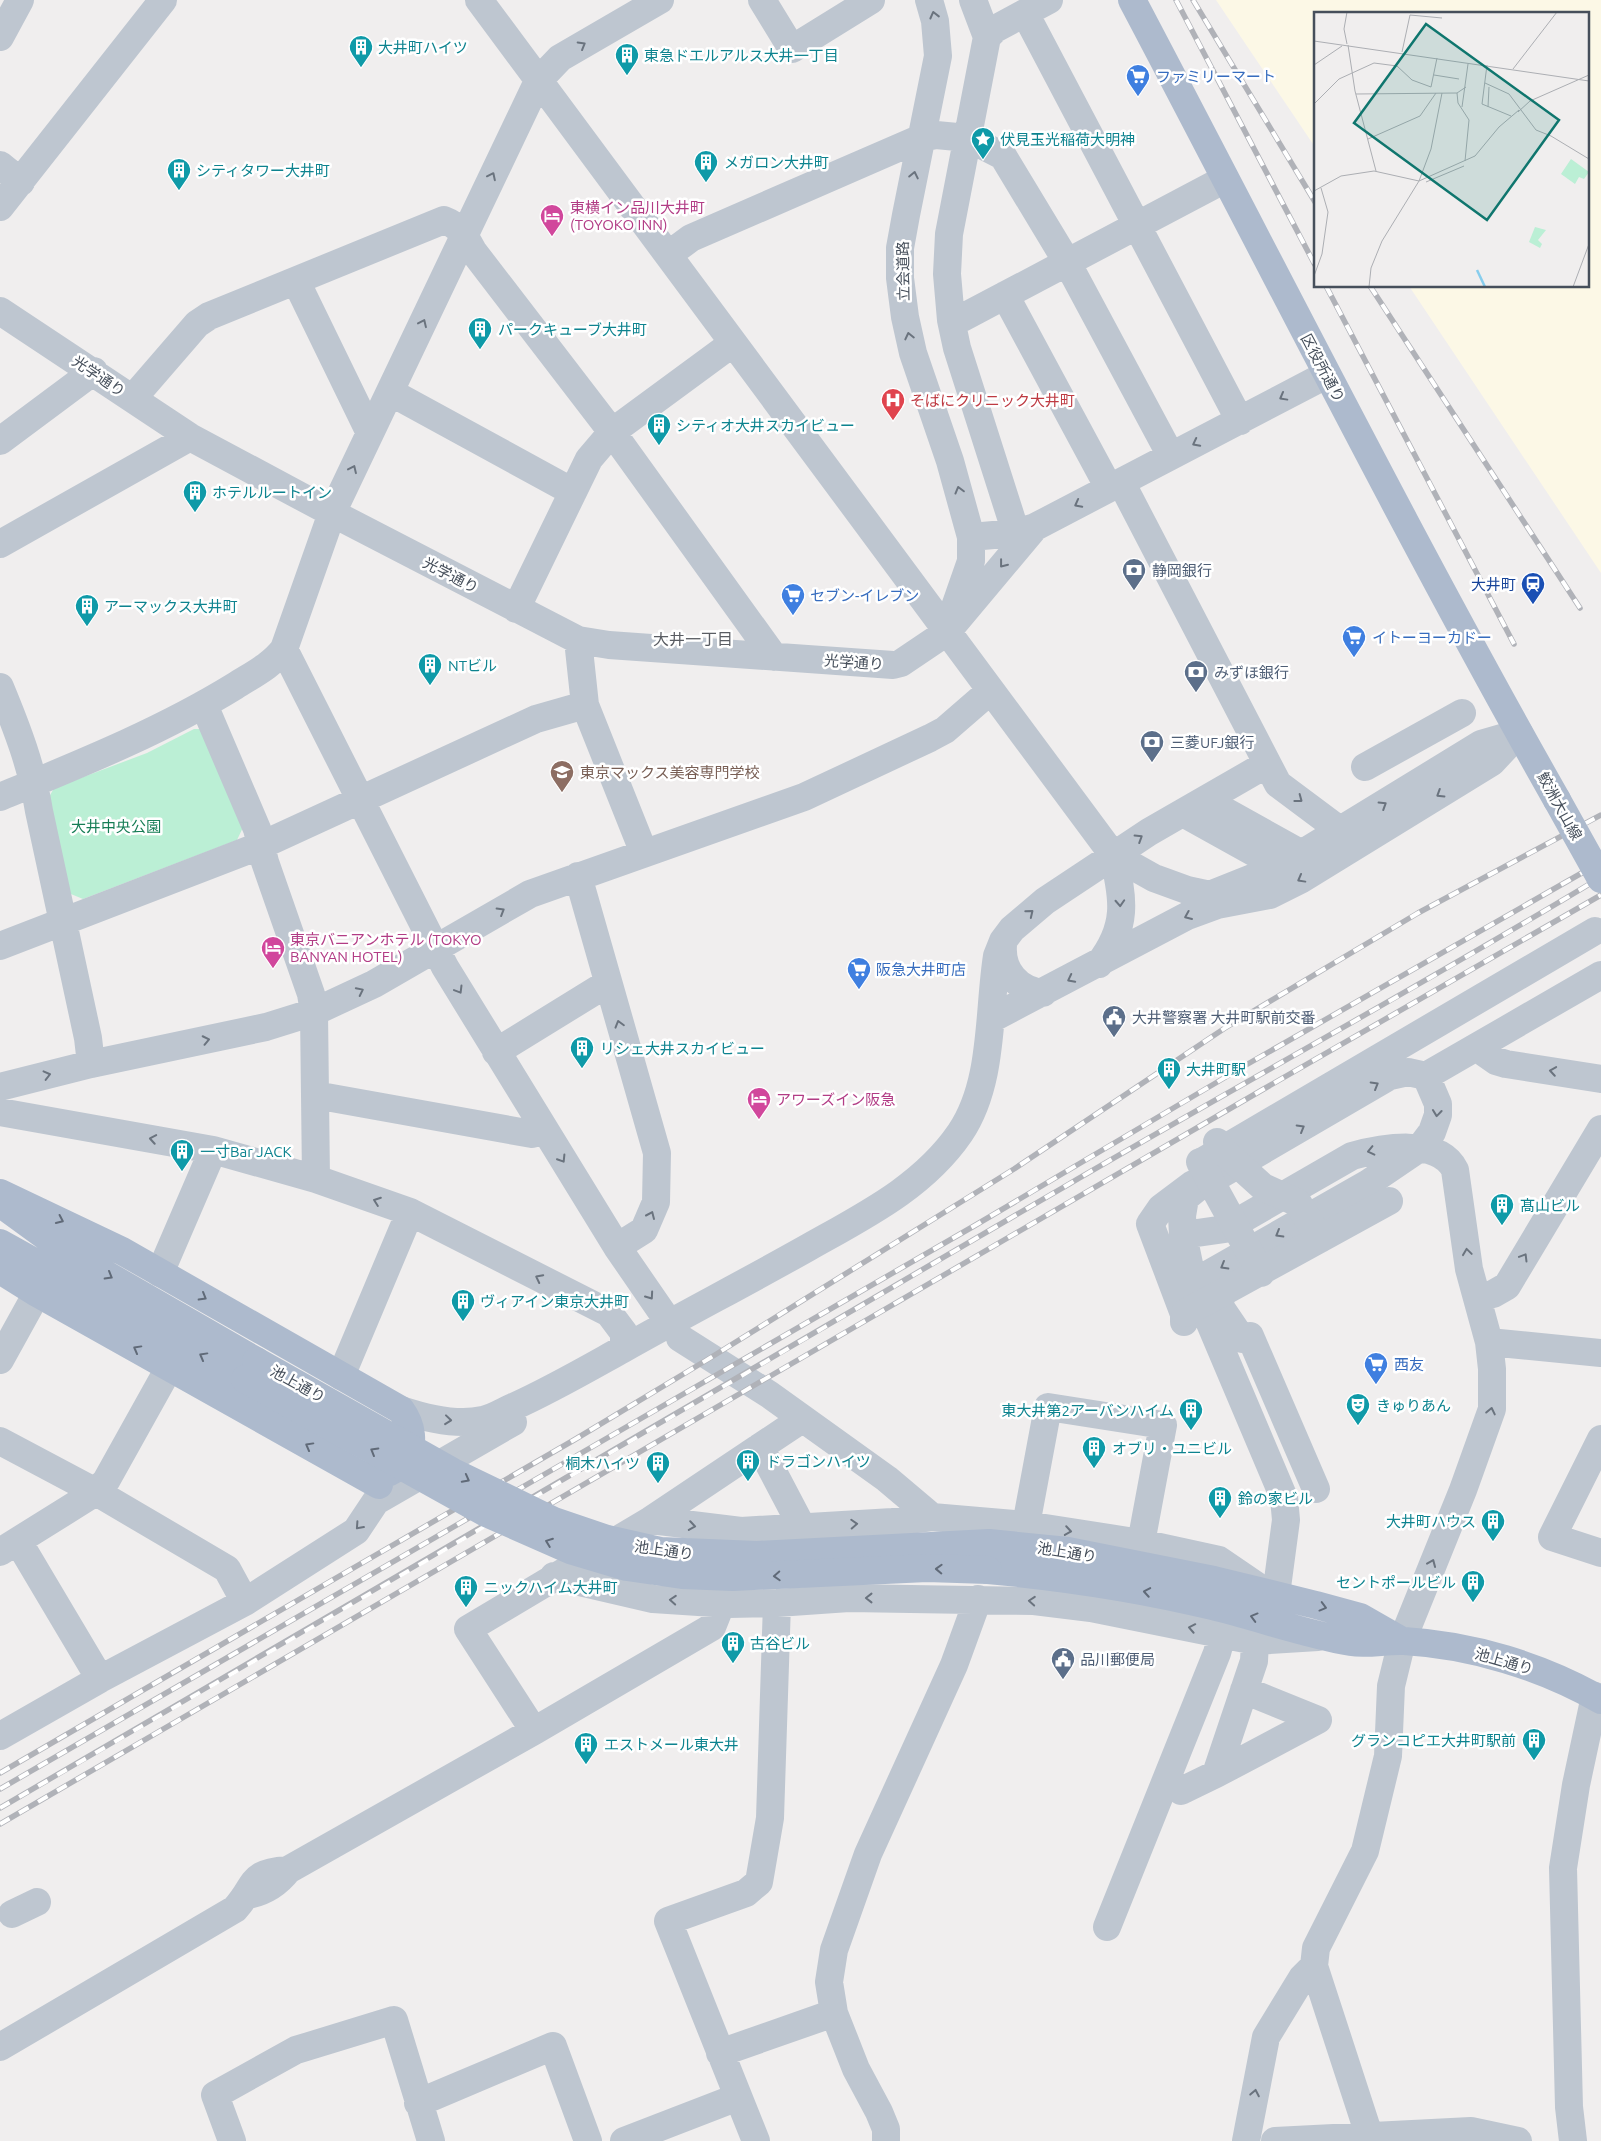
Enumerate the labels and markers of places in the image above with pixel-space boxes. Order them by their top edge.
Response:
building icon: 大井町ハイツ [348,34,374,68]
place label: 大井町ハイツ [378,39,468,56]
building icon: 東急ドエルアルス大井一丁目 [614,42,640,76]
place label: 東急ドエルアルス大井一丁目 [644,47,839,64]
supermarket icon: ファミリーマート [1125,63,1151,97]
place label: ファミリーマート [1156,68,1276,85]
place icon: 伏見玉光稲荷大明神 [970,126,996,160]
place label: 伏見玉光稲荷大明神 [1000,131,1135,148]
building icon: メガロン大井町 [693,149,719,183]
place label: メガロン大井町 [724,154,829,171]
building icon: シティタワー大井町 [166,157,192,191]
place label: シティタワー大井町 [196,162,330,179]
place label: 東横イン品川大井町 (TOYOKO INN) [570,199,705,233]
hotel icon: 東横イン品川大井町 (TOYOKO INN) [539,203,565,237]
building icon: パークキューブ大井町 [467,316,493,350]
place label: パークキューブ大井町 [498,321,647,338]
hospital icon: そばにクリニック大井町 [880,387,906,421]
place label: そばにクリニック大井町 [910,392,1075,409]
building icon: シティオ大井スカイビュー [646,412,672,446]
place label: シティオ大井スカイビュー [676,417,855,434]
building icon: ホテルルートイン [182,479,208,513]
place label: ホテルルートイン [212,484,332,501]
bank icon: 静岡銀行 [1121,557,1147,591]
place label: 静岡銀行 [1152,562,1212,579]
station icon: 大井町 [1520,571,1546,605]
place label: 大井町 [1471,576,1516,593]
supermarket icon: セブン-イレブン [780,582,806,616]
place label: セブン-イレブン [810,587,919,604]
building icon: アーマックス大井町 [74,593,100,627]
place label: アーマックス大井町 [104,598,238,615]
supermarket icon: イトーヨーカドー [1341,624,1367,658]
place label: イトーヨーカドー [1372,629,1492,646]
building icon: NTビル [417,652,443,686]
place label: NTビル [448,657,497,674]
bank icon: みずほ銀行 [1183,659,1209,693]
place label: みずほ銀行 [1214,664,1289,681]
bank icon: 三菱UFJ銀行 [1139,729,1165,763]
place label: 三菱UFJ銀行 [1170,734,1254,751]
school or university icon: 東京マックス美容専門学校 [549,759,575,793]
place label: 東京マックス美容専門学校 [580,764,760,781]
place label: 東京バニアンホテル (TOKYO BANYAN HOTEL) [290,931,482,965]
hotel icon: 東京バニアンホテル (TOKYO BANYAN HOTEL) [260,935,286,969]
supermarket icon: 阪急大井町店 [846,956,872,990]
place label: 阪急大井町店 [876,961,966,978]
public building icon: 大井警察署 大井町駅前交番 [1101,1004,1127,1038]
place label: 大井警察署 大井町駅前交番 [1132,1009,1315,1026]
building icon: リシェ大井スカイビュー [569,1035,595,1069]
place label: リシェ大井スカイビュー [600,1040,765,1057]
building icon: 大井町駅 [1156,1056,1182,1090]
place label: 大井町駅 [1186,1061,1246,1078]
hotel icon: アワーズイン阪急 [746,1086,772,1120]
place label: アワーズイン阪急 [776,1091,895,1108]
building icon: 一寸Bar JACK [169,1138,195,1172]
place label: 一寸Bar JACK [200,1143,292,1160]
building icon: 髙山ビル [1489,1192,1515,1226]
place label: 髙山ビル [1520,1197,1580,1214]
building icon: ヴィアイン東京大井町 [450,1288,476,1322]
place label: ヴィアイン東京大井町 [480,1293,629,1310]
supermarket icon: 西友 [1363,1351,1389,1385]
place label: 西友 [1394,1356,1424,1373]
theatre icon: きゅりあん [1345,1392,1371,1426]
building icon: 東大井第2アーバンハイム [1178,1397,1204,1431]
place label: きゅりあん [1376,1397,1451,1414]
place label: 東大井第2アーバンハイム [1001,1402,1174,1419]
building icon: オブリ・ユニビル [1081,1435,1107,1469]
place label: オブリ・ユニビル [1112,1440,1232,1457]
building icon: ドラゴンハイツ [735,1448,761,1482]
building icon: 桐木ハイツ [645,1450,671,1484]
place label: ドラゴンハイツ [766,1453,871,1470]
place label: 桐木ハイツ [565,1455,640,1472]
building icon: 鈴の家ビル [1207,1485,1233,1519]
place label: 鈴の家ビル [1238,1490,1313,1507]
building icon: 大井町ハウス [1480,1508,1506,1542]
place label: 大井町ハウス [1386,1513,1476,1530]
building icon: セントポールビル [1460,1569,1486,1603]
building icon: ニックハイム大井町 [453,1574,479,1608]
place label: セントポールビル [1336,1574,1456,1591]
place label: ニックハイム大井町 [484,1579,618,1596]
building icon: 古谷ビル [720,1630,746,1664]
place label: 古谷ビル [750,1635,810,1652]
public building icon: 品川郵便局 [1050,1646,1076,1680]
place label: 品川郵便局 [1080,1651,1155,1668]
building icon: グランコピエ大井町駅前 [1521,1727,1547,1761]
building icon: エストメール東大井 [573,1731,599,1765]
place label: グランコピエ大井町駅前 [1351,1732,1516,1749]
place label: エストメール東大井 [604,1736,739,1753]

